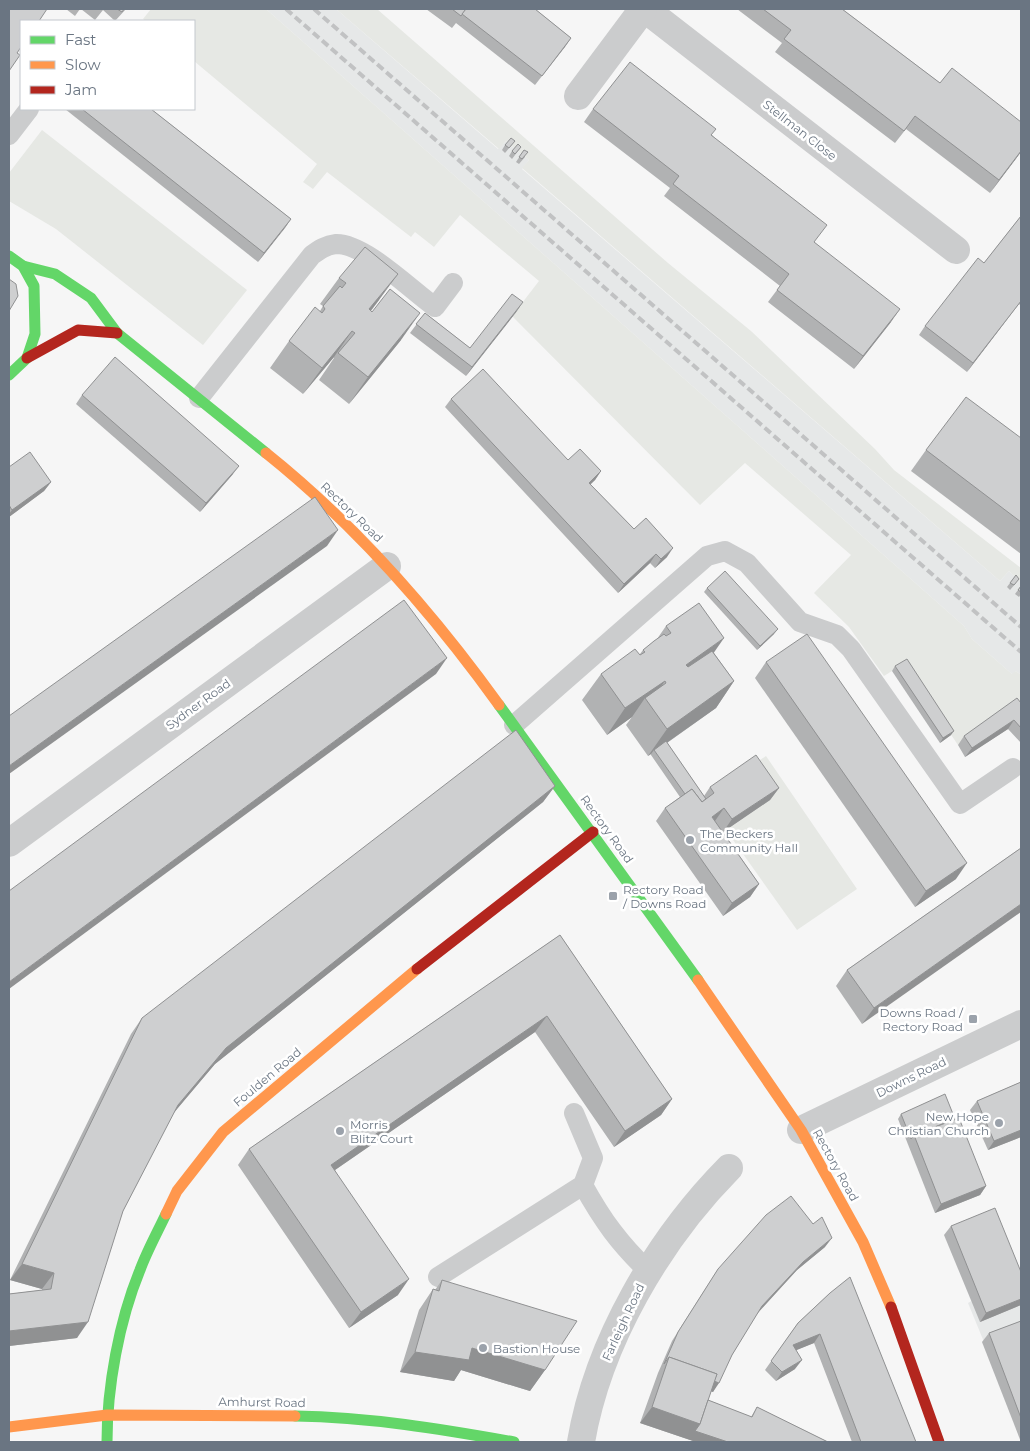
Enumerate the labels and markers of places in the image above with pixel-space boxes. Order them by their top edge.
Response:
place label: The Beckers Community Hall [700,826,798,855]
marker: The Beckers Community Hall [684,834,696,846]
place label: Rectory Road / Downs Road [622,882,706,911]
marker: Rectory Road / Downs Road [607,890,619,902]
place label: Downs Road / Rectory Road [880,1005,964,1034]
marker: Downs Road / Rectory Road [967,1013,979,1025]
place label: New Hope Christian Church [888,1109,989,1138]
place label: Morris Blitz Court [350,1117,413,1146]
marker: New Hope Christian Church [993,1117,1005,1129]
marker: Morris Blitz Court [334,1125,346,1137]
place label: Bastion House [493,1341,580,1356]
marker: Bastion House [477,1342,489,1354]

